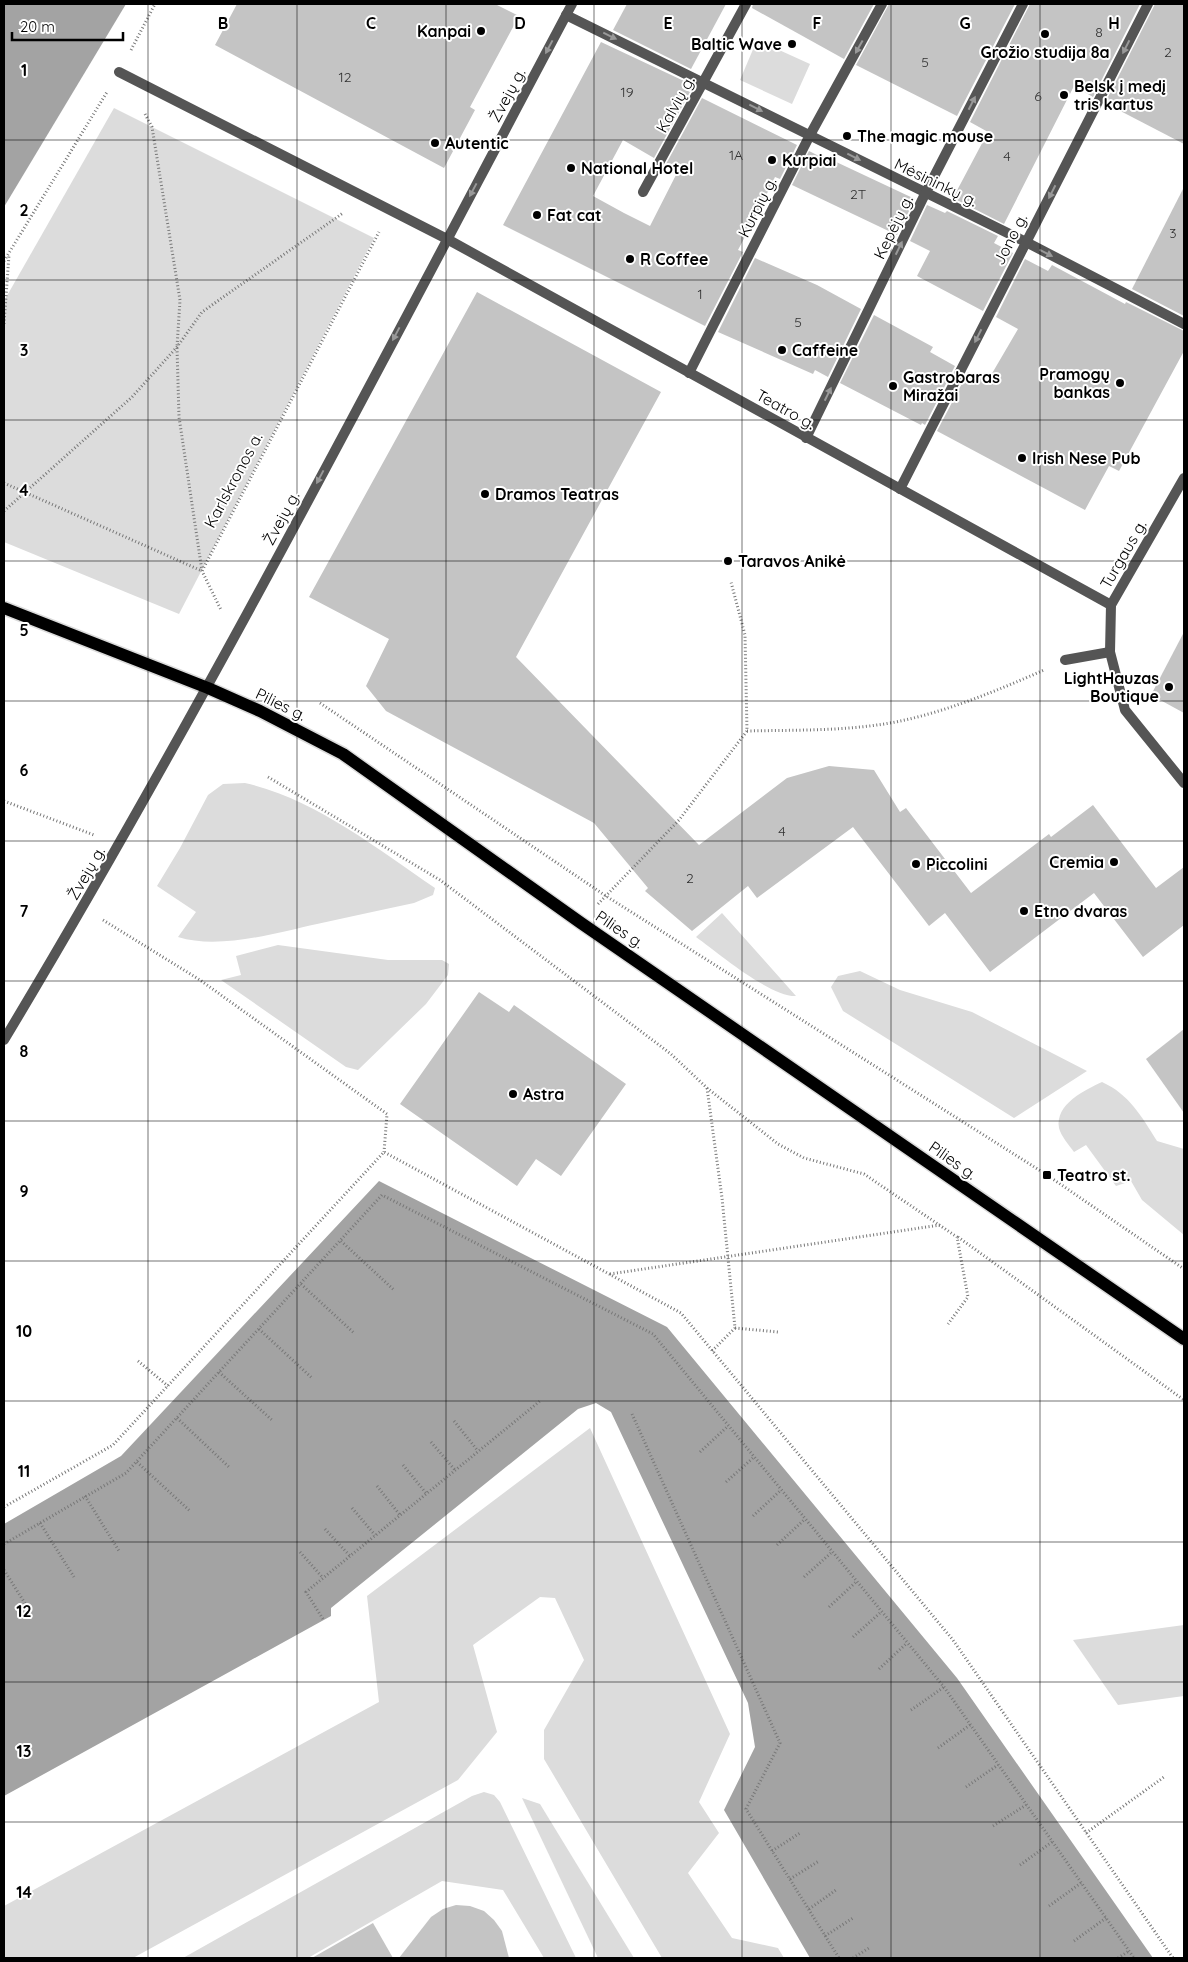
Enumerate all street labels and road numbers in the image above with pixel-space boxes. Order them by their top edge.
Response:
street label: Žvejų g. [484,64,530,125]
street label: Kalvių g. [651,72,699,136]
street label: Mėsininkų g. [891,153,981,211]
street label: Kurpių g. [733,173,781,241]
street label: Kepėjų g. [869,192,917,262]
street label: Jono g. [989,210,1031,268]
street label: Teatro g. [753,385,819,433]
street label: Karlskronos a. [199,429,267,531]
street label: Žvejų g. [258,487,304,548]
street label: Turgaus g. [1095,516,1151,592]
street label: Pilies g. [252,683,310,725]
street label: Žvejų g. [63,843,109,903]
street label: Pilies g. [592,906,648,952]
street label: Pilies g. [925,1136,981,1184]

